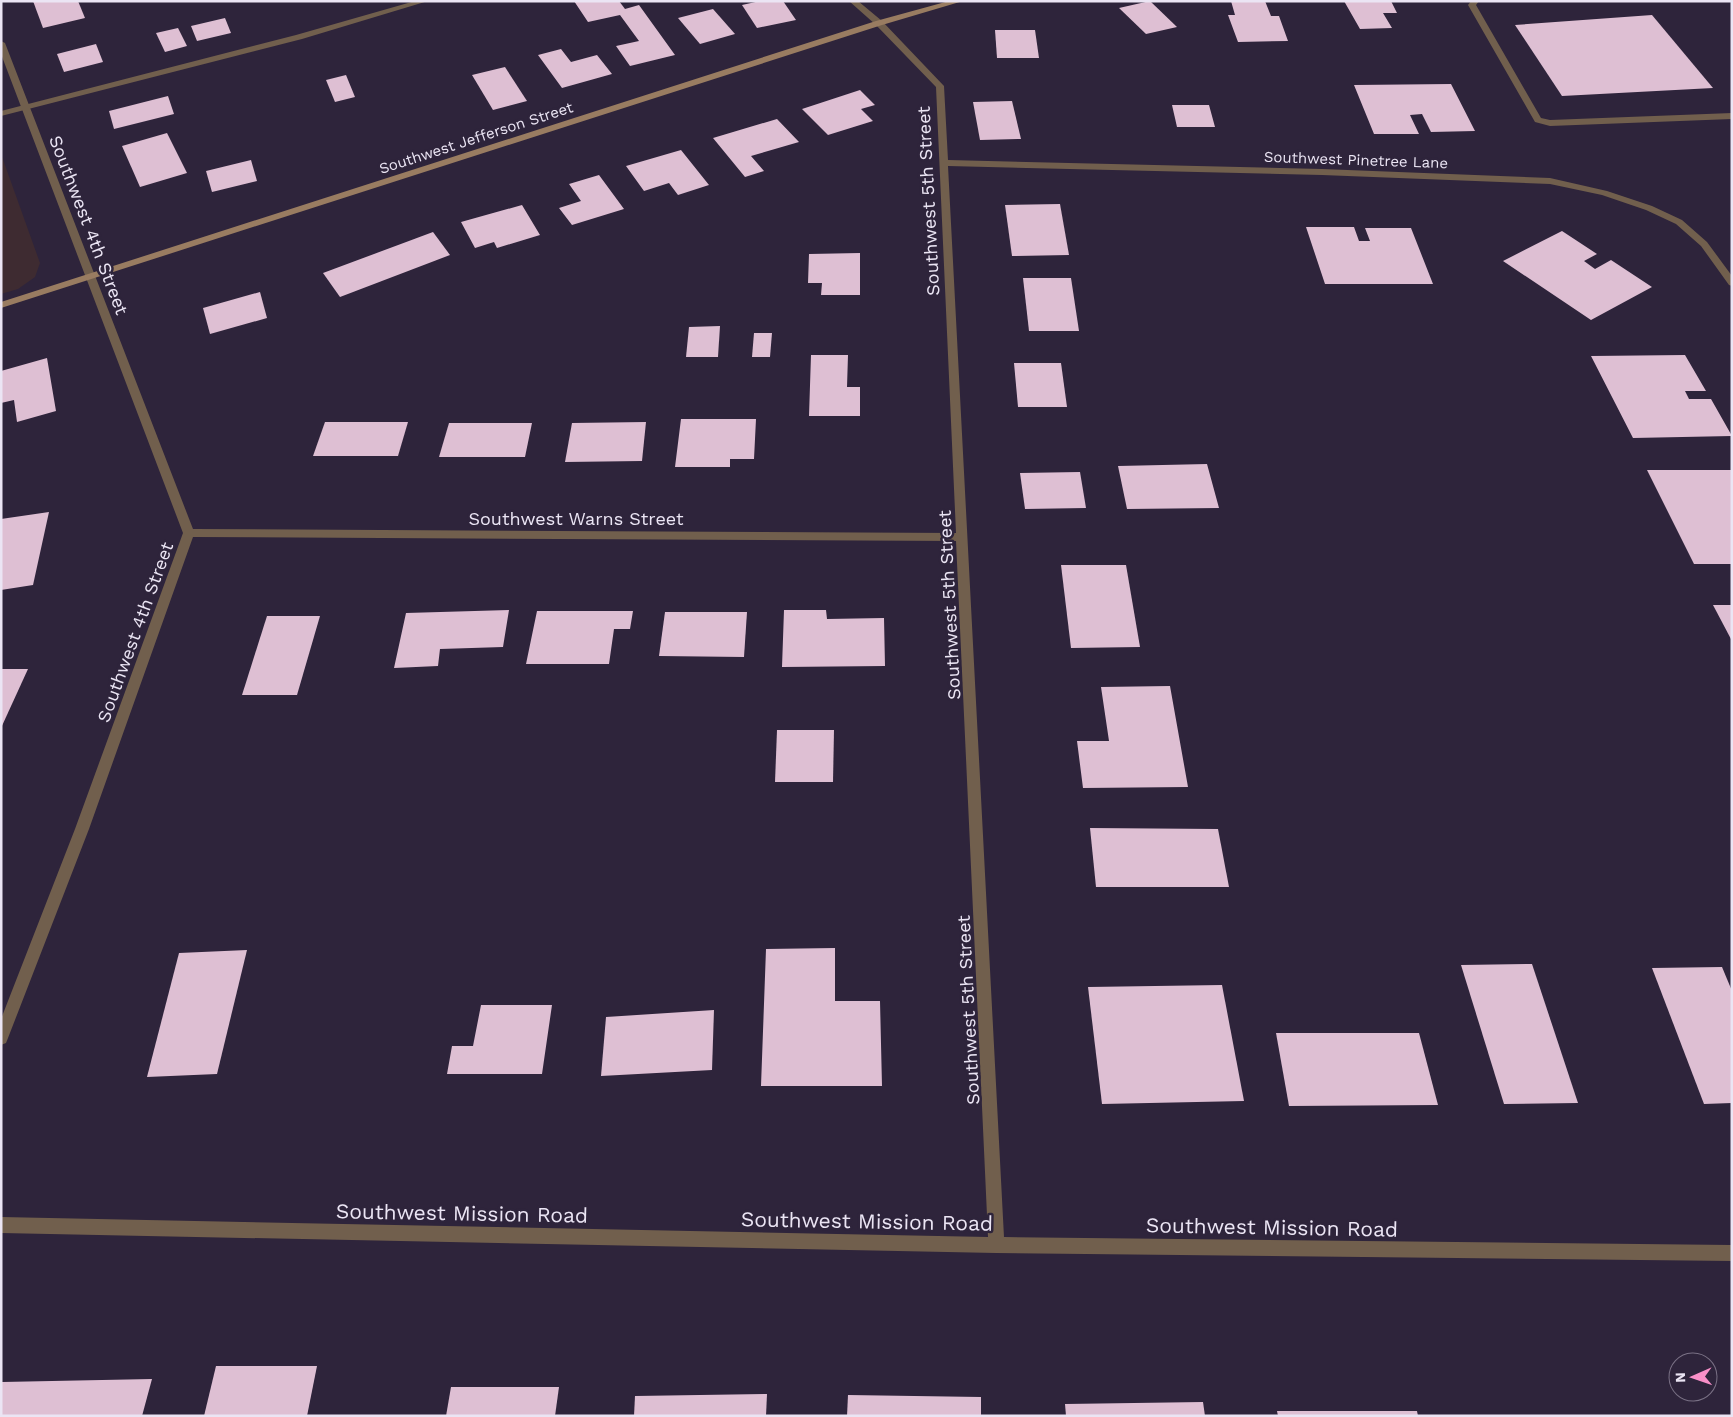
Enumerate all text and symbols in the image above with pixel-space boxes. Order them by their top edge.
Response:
street label: Southwest Jefferson Street [377,98,576,178]
street label: Southwest 5th Street [913,105,943,296]
street label: Southwest 4th Street [45,132,133,318]
street label: Southwest Pinetree Lane [1264,148,1448,172]
street label: Southwest Warns Street [469,508,684,529]
street label: Southwest 5th Street [934,509,964,700]
street label: Southwest 4th Street [93,539,178,725]
street label: Southwest 5th Street [953,914,983,1105]
street label: Southwest Mission Road [336,1198,588,1228]
street label: Southwest Mission Road [741,1206,993,1236]
street label: Southwest Mission Road [1146,1212,1398,1242]
north arrow [1668,1352,1718,1402]
text: N [1672,1372,1688,1383]

